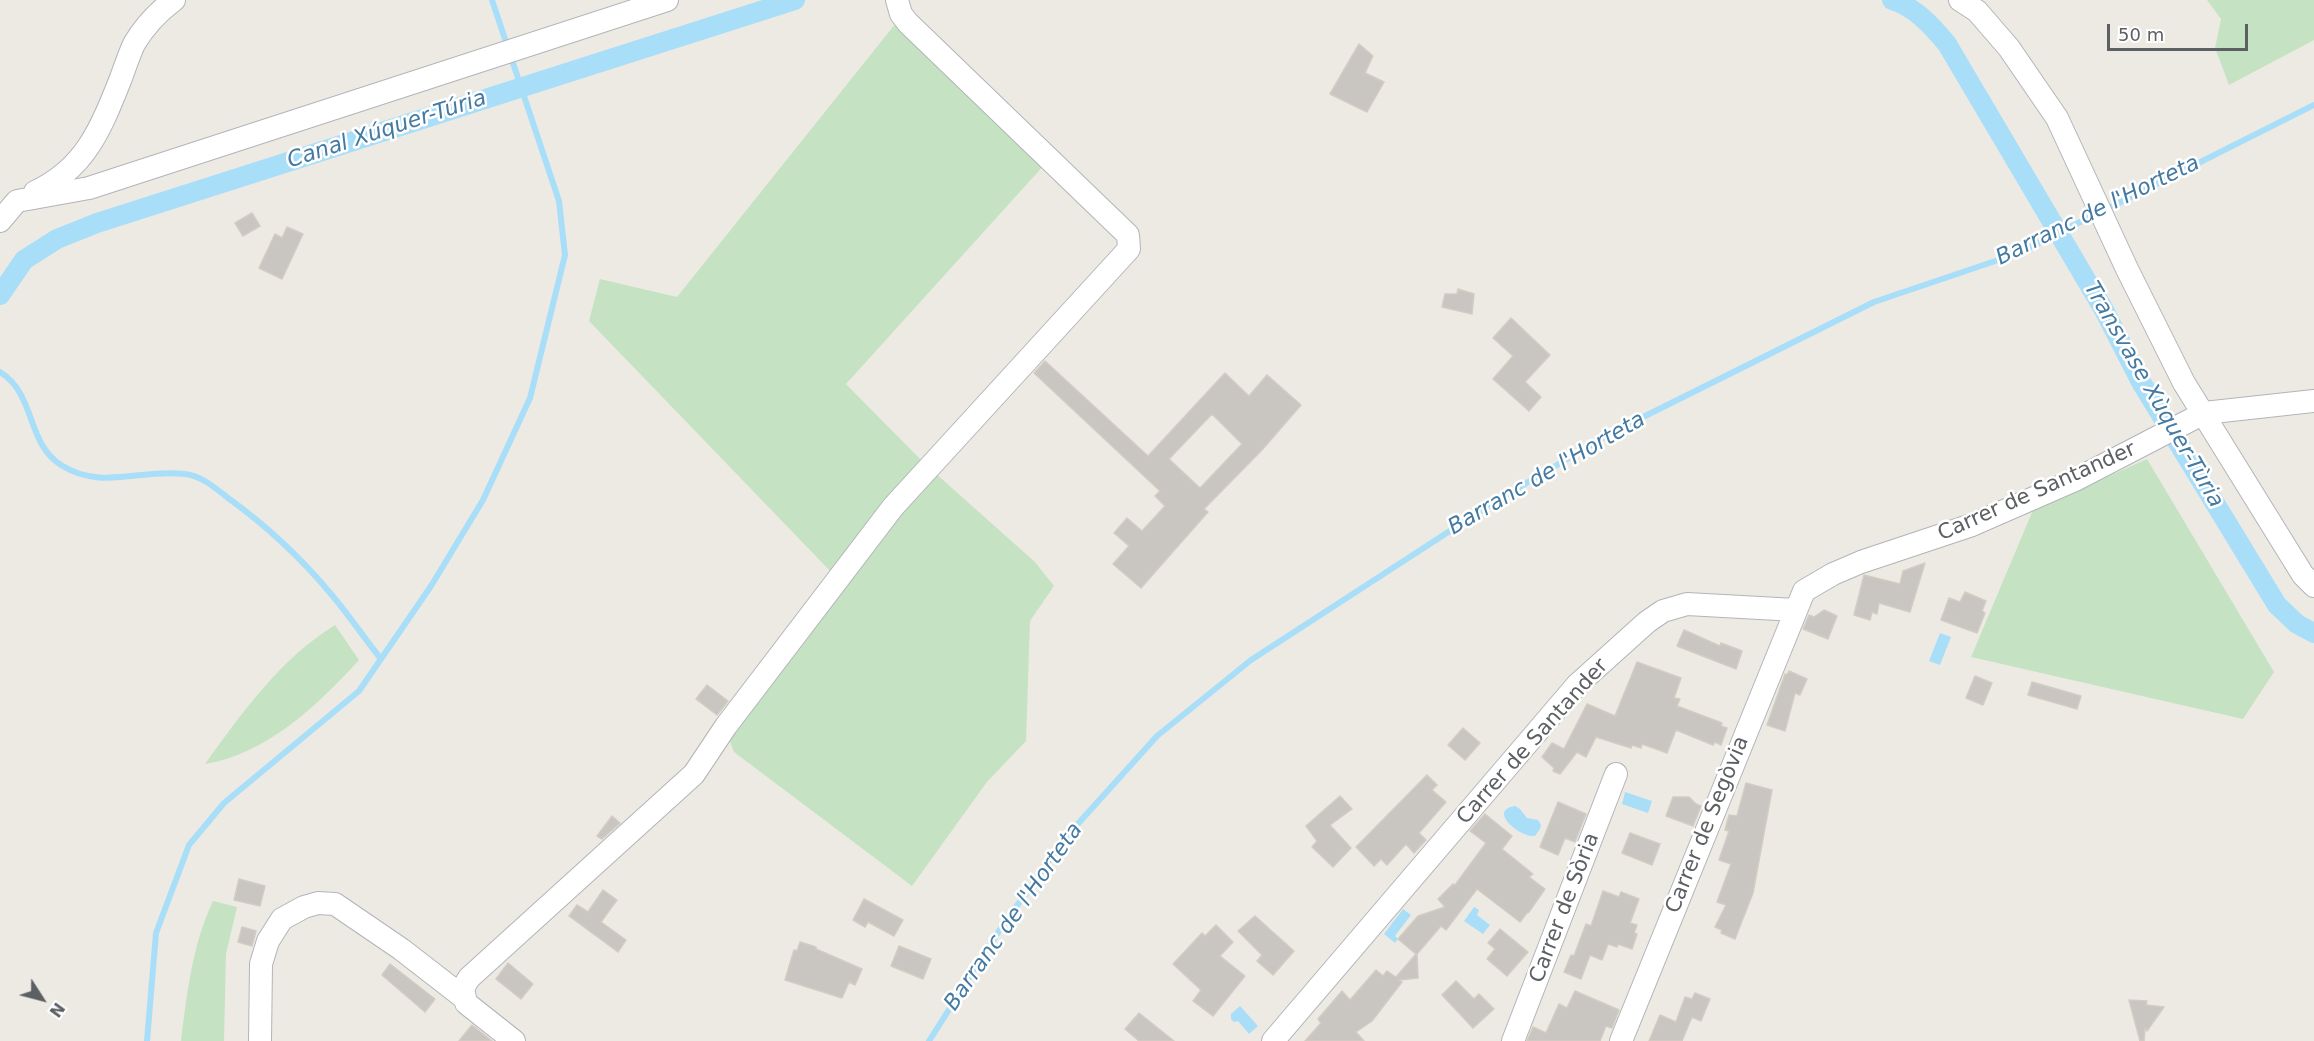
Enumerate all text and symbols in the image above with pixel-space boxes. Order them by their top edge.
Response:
scale bar [2110,12,2251,50]
text: 50 m [2118,24,2164,45]
water label: Canal Xúquer-Túria [284,85,490,175]
water label: Barranc de l'Horteta [1992,150,2204,272]
water label: Transvase Xùquer-Tùria [2077,277,2229,513]
water label: Barranc de l'Horteta [1444,407,1650,541]
street label: Carrer de Santander [1934,437,2140,547]
street label: Carrer de Santander [1452,654,1614,830]
street label: Carrer de Segòvia [1661,733,1755,917]
water label: Barranc de l'Horteta [939,818,1089,1016]
street label: Carrer de Sòria [1525,829,1605,987]
north arrow [12,969,72,1029]
text: N [45,999,69,1021]

